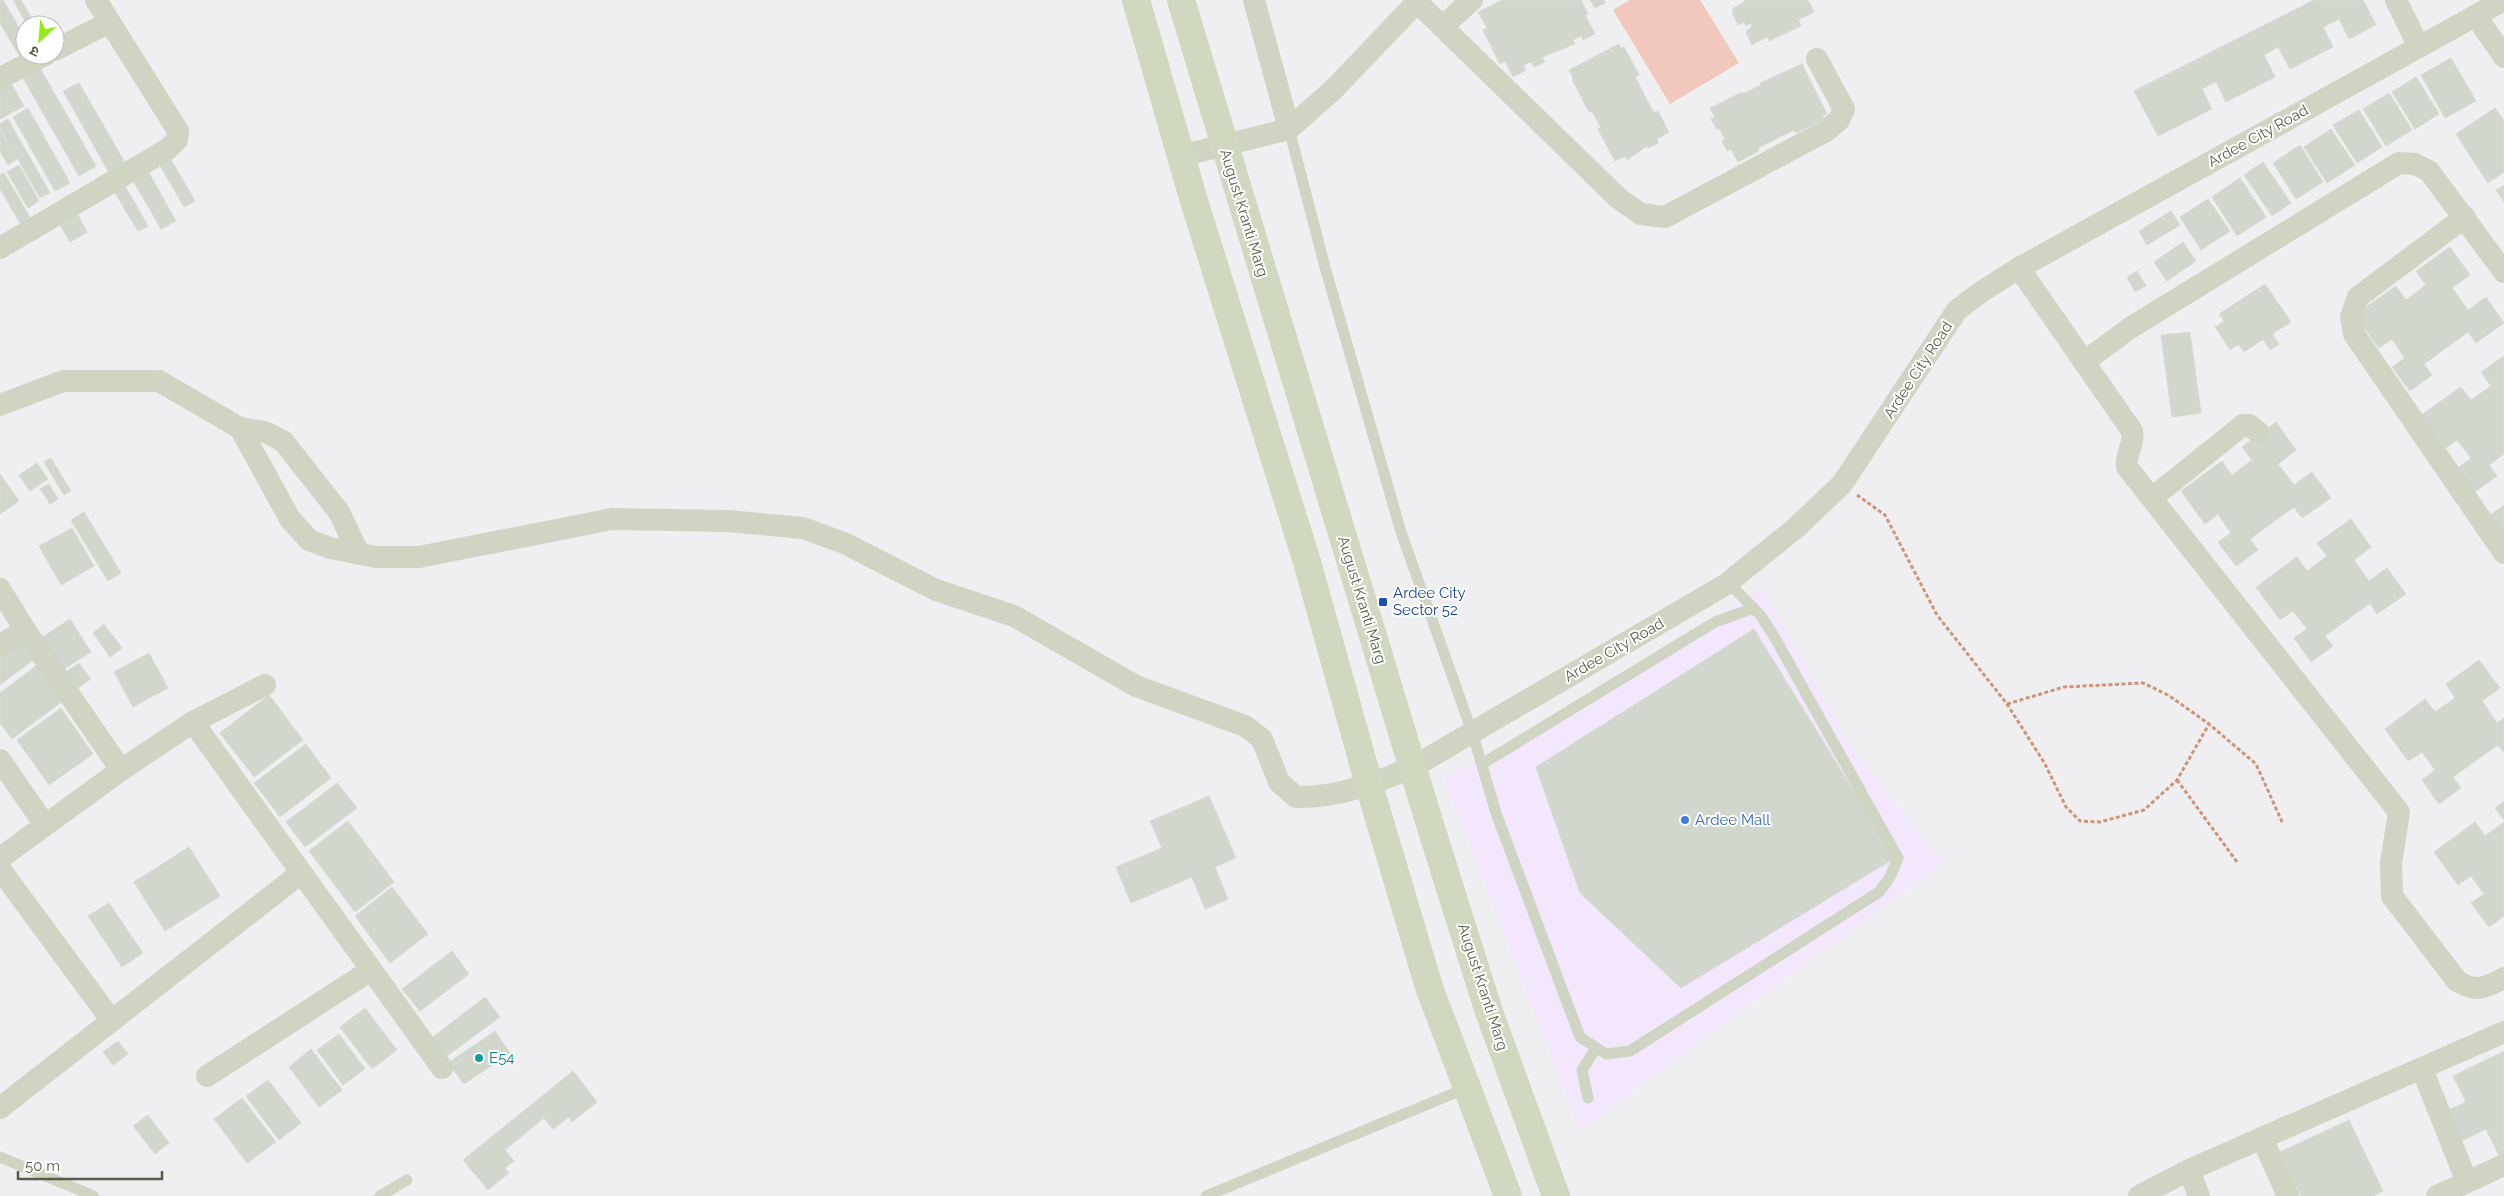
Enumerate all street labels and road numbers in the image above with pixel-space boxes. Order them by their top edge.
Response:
street label: Ardee City Road [2205,101,2311,171]
street label: August Kranti Marg [1216,147,1272,279]
street label: Ardee City Road [1880,318,1956,422]
street label: August Kranti Marg [1334,534,1390,666]
street label: Ardee City Road [1561,614,1667,686]
street label: August Kranti Marg [1454,921,1512,1053]

